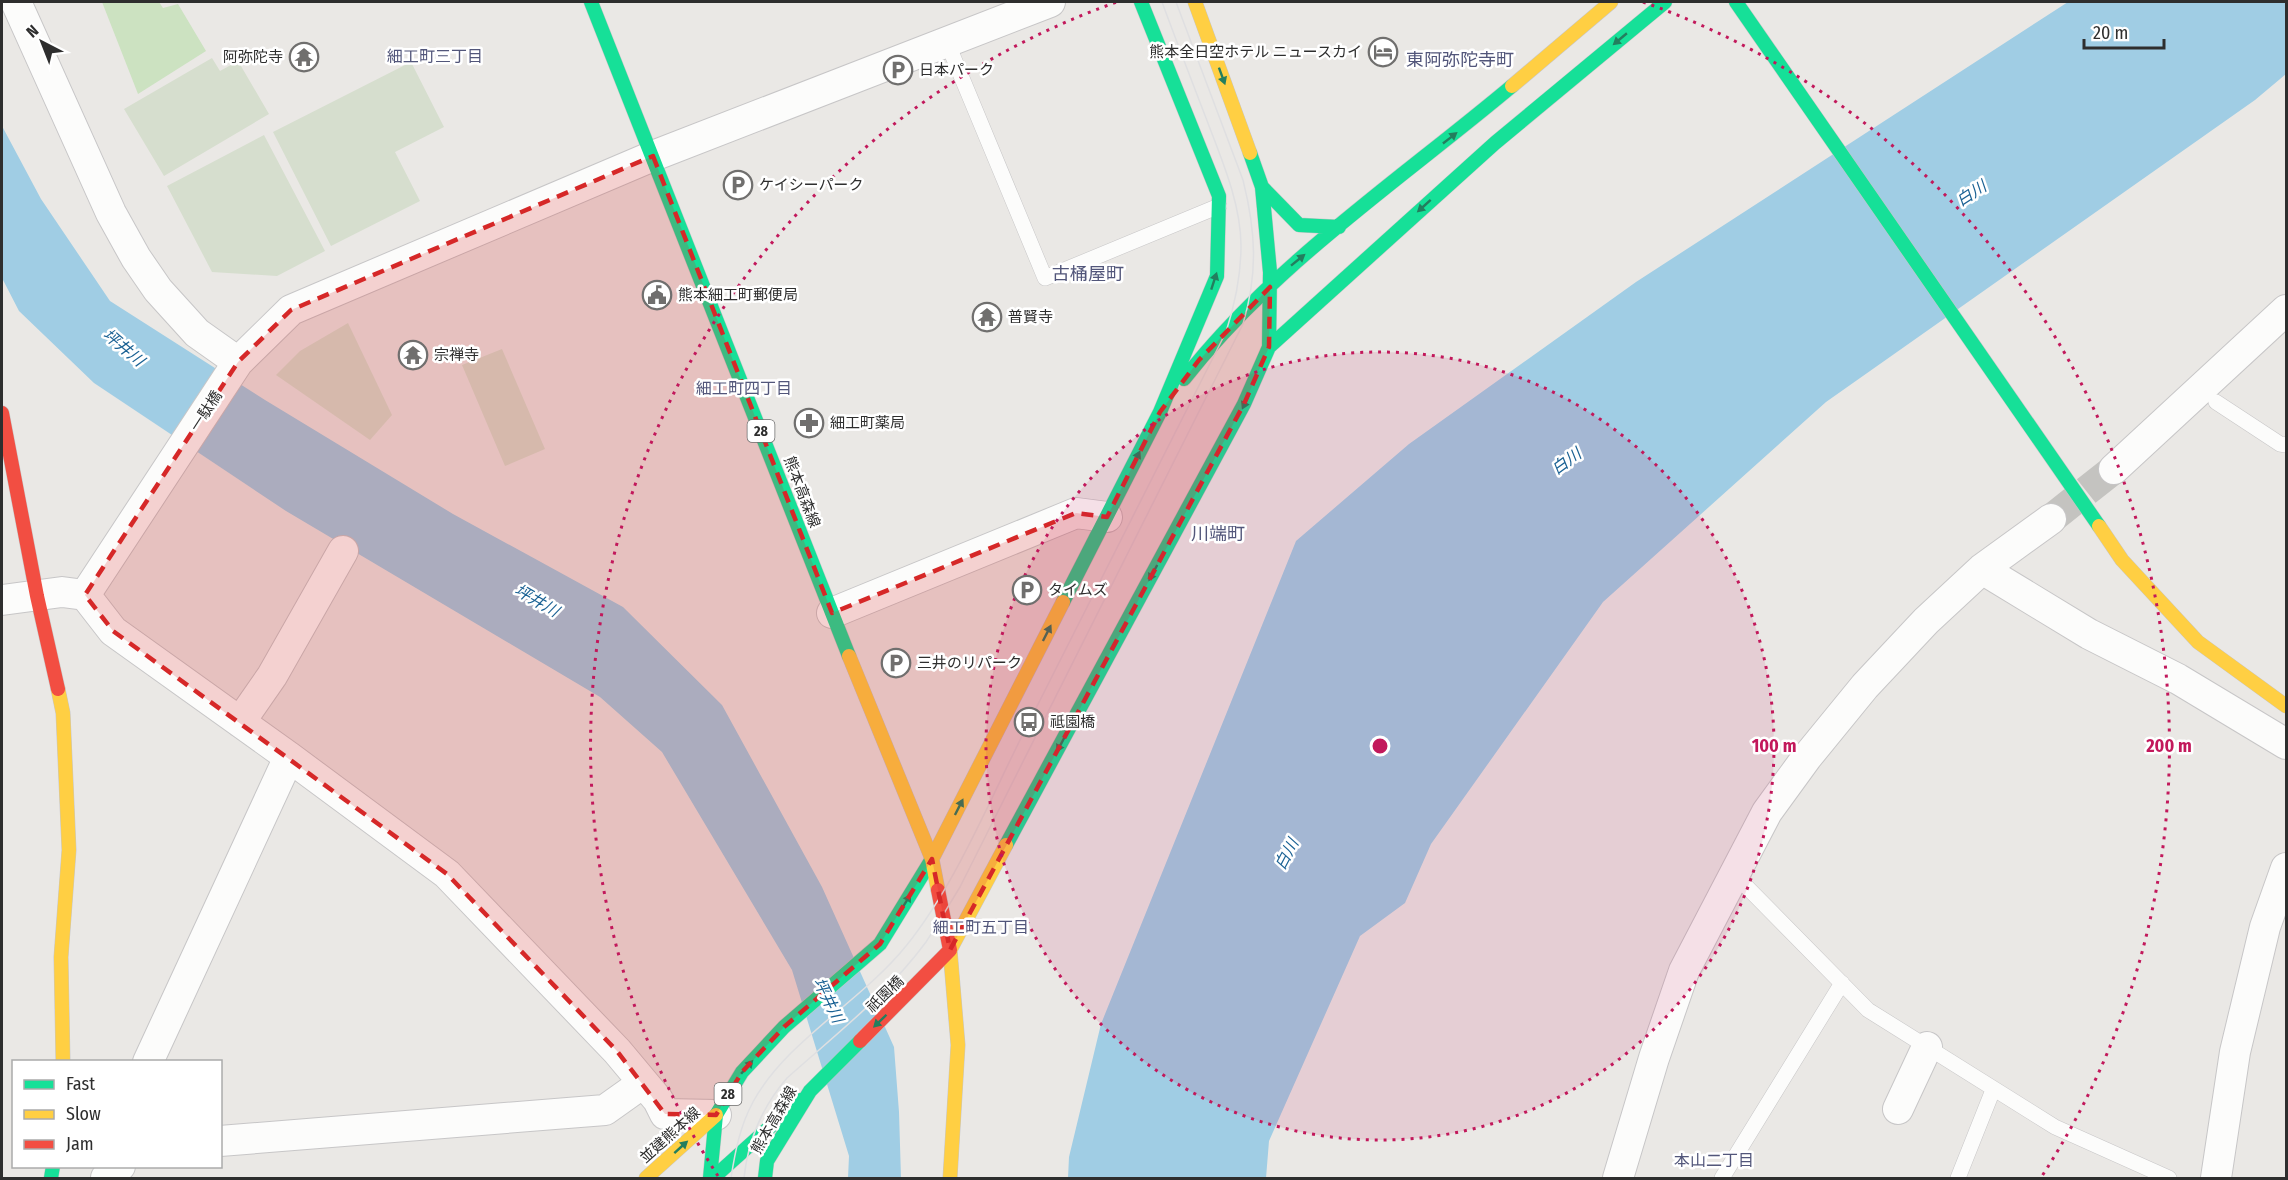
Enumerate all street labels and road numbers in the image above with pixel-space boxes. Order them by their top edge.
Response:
street label: 一駄橋 [186,387,226,435]
road number: 28 [748,420,774,442]
street label: 熊本高森線 [780,454,824,530]
street label: 祇園橋 [863,972,907,1016]
road number: 28 [714,1083,742,1105]
street label: 熊本高森線 [747,1083,801,1157]
street label: 並建熊本線 [636,1103,704,1167]

